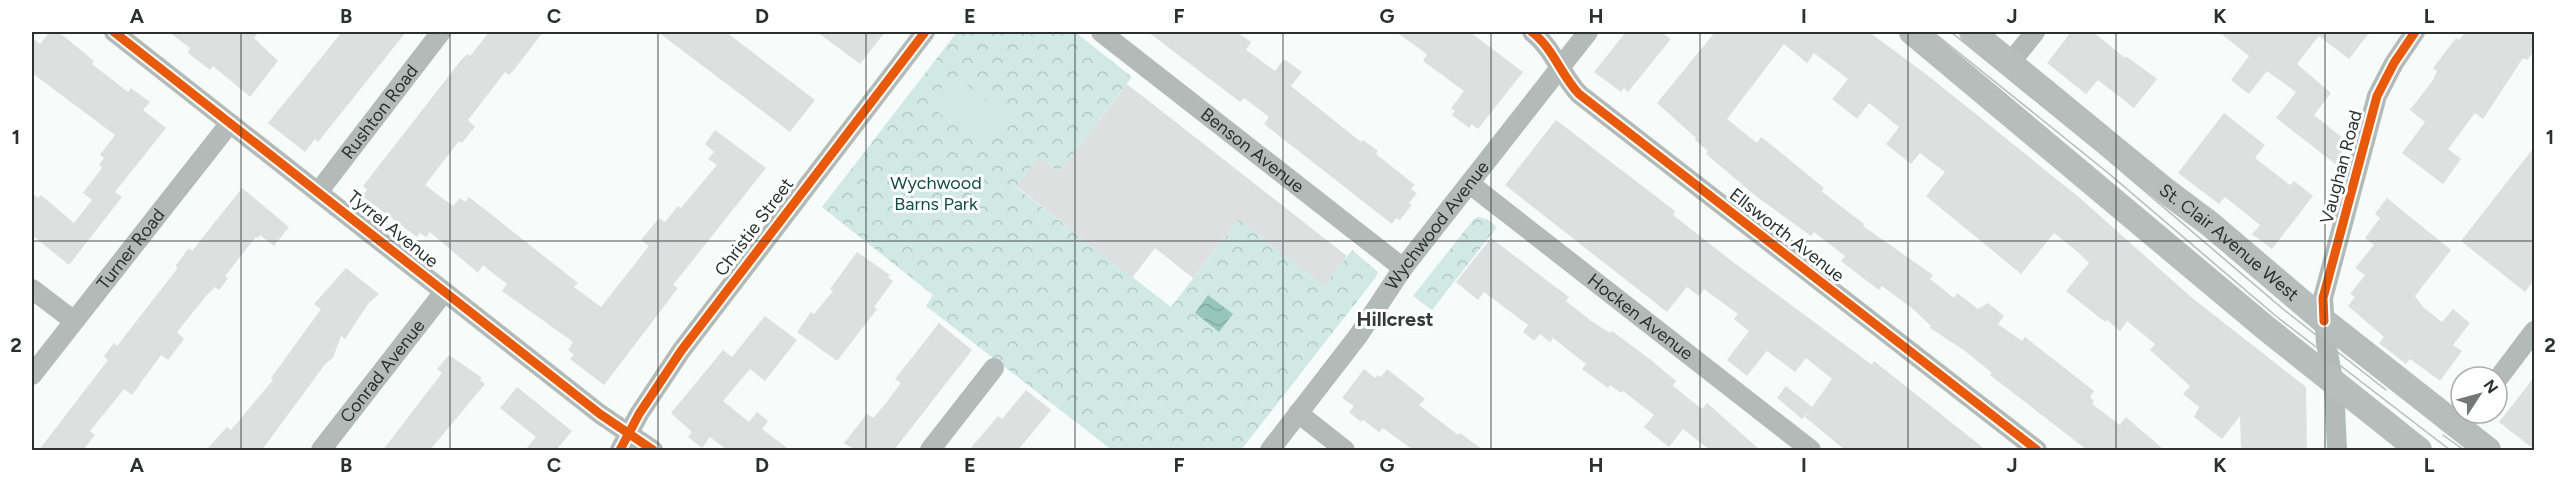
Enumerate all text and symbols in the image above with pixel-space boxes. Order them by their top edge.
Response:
text: A [130,4,145,28]
text: B [340,4,352,28]
text: C [547,4,561,28]
text: D [755,4,769,28]
text: E [964,4,976,28]
text: F [1173,4,1185,28]
text: G [1380,4,1395,28]
text: H [1589,4,1604,28]
text: I [1801,4,1807,28]
text: J [2006,4,2018,28]
text: K [2213,4,2227,28]
text: L [2424,4,2435,28]
street label: Rushton Road [337,60,423,163]
street label: Benson Avenue [1196,103,1308,198]
street label: Vaughan Road [2315,108,2367,226]
text: 1 [12,125,20,149]
text: 1 [2546,125,2554,149]
street label: Wychwood Avenue [1381,156,1494,294]
park label: Wychwood Barns Park [890,172,982,215]
street label: Christie Street [710,173,798,280]
street label: St. Clair Avenue West [2155,179,2303,306]
street label: Ellsworth Avenue [1725,183,1849,287]
street label: Tyrrel Avenue [343,186,443,272]
street label: Turner Road [92,204,170,294]
street label: Hocken Avenue [1583,269,1697,365]
district label: Hillcrest [1356,307,1434,331]
street label: Conrad Avenue [335,315,430,427]
text: 2 [10,333,22,357]
text: 2 [2544,333,2556,357]
north arrow [2449,365,2509,425]
text: N [2479,376,2502,397]
text: A [130,453,145,477]
text: B [340,453,352,477]
text: C [547,453,561,477]
text: D [755,453,769,477]
text: E [964,453,976,477]
text: F [1173,453,1185,477]
text: G [1380,453,1395,477]
text: H [1589,453,1604,477]
text: I [1801,453,1807,477]
text: J [2006,453,2018,477]
text: K [2213,453,2227,477]
text: L [2424,453,2435,477]

